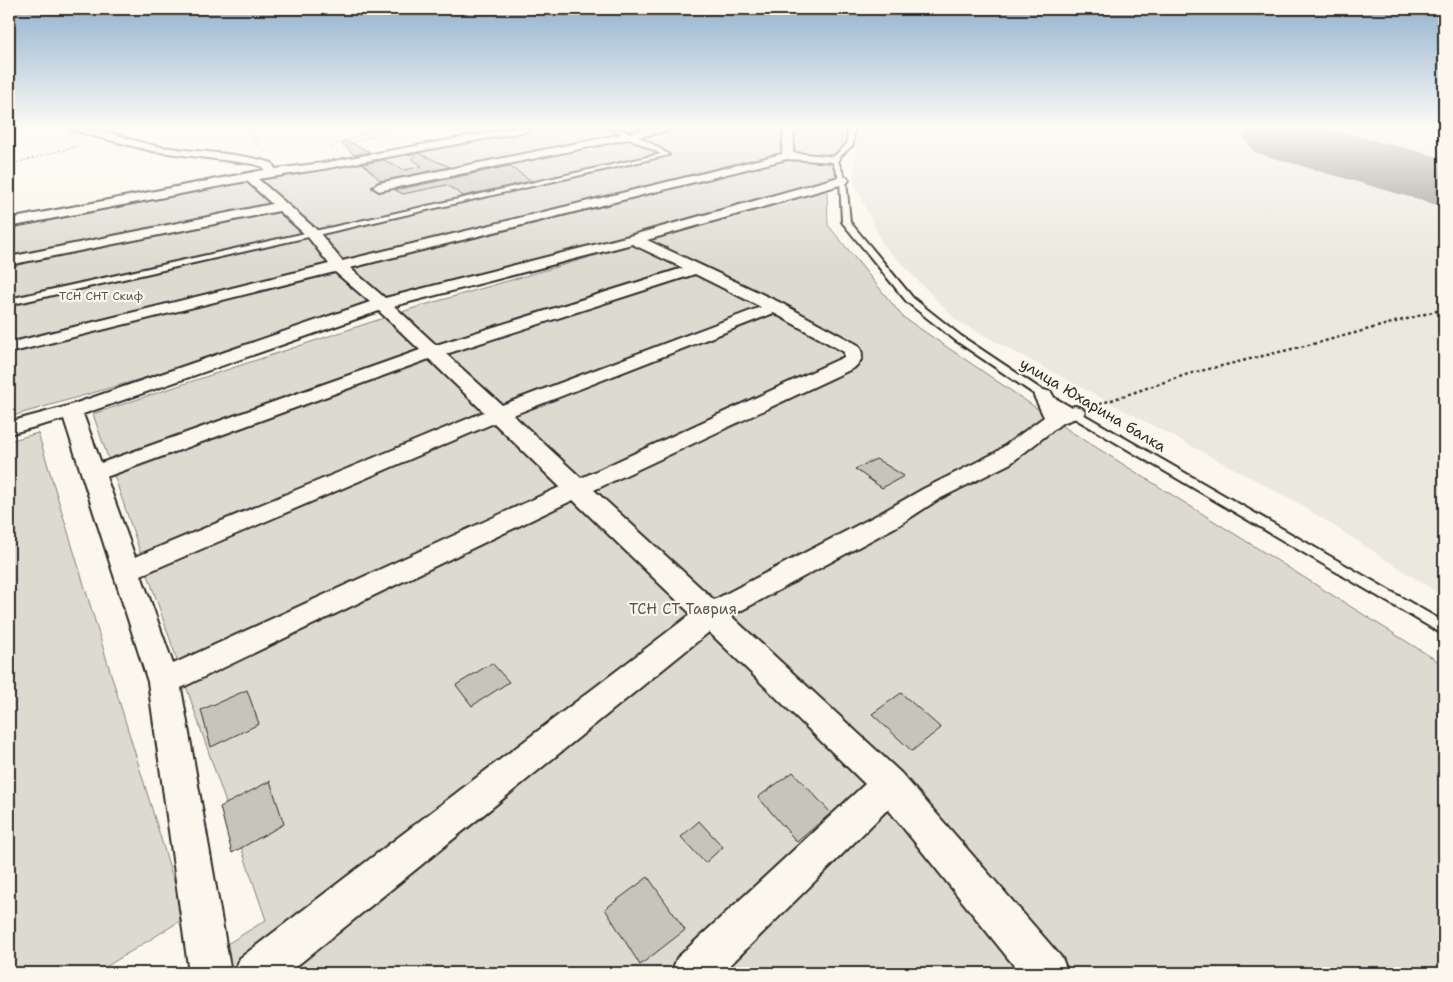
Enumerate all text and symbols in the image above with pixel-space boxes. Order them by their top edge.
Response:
park label: ТСН СНТ Скиф [59,288,143,304]
street label: улица Юхарина балка [1016,353,1170,457]
park label: ТСН СТ Таврия [629,599,737,619]

